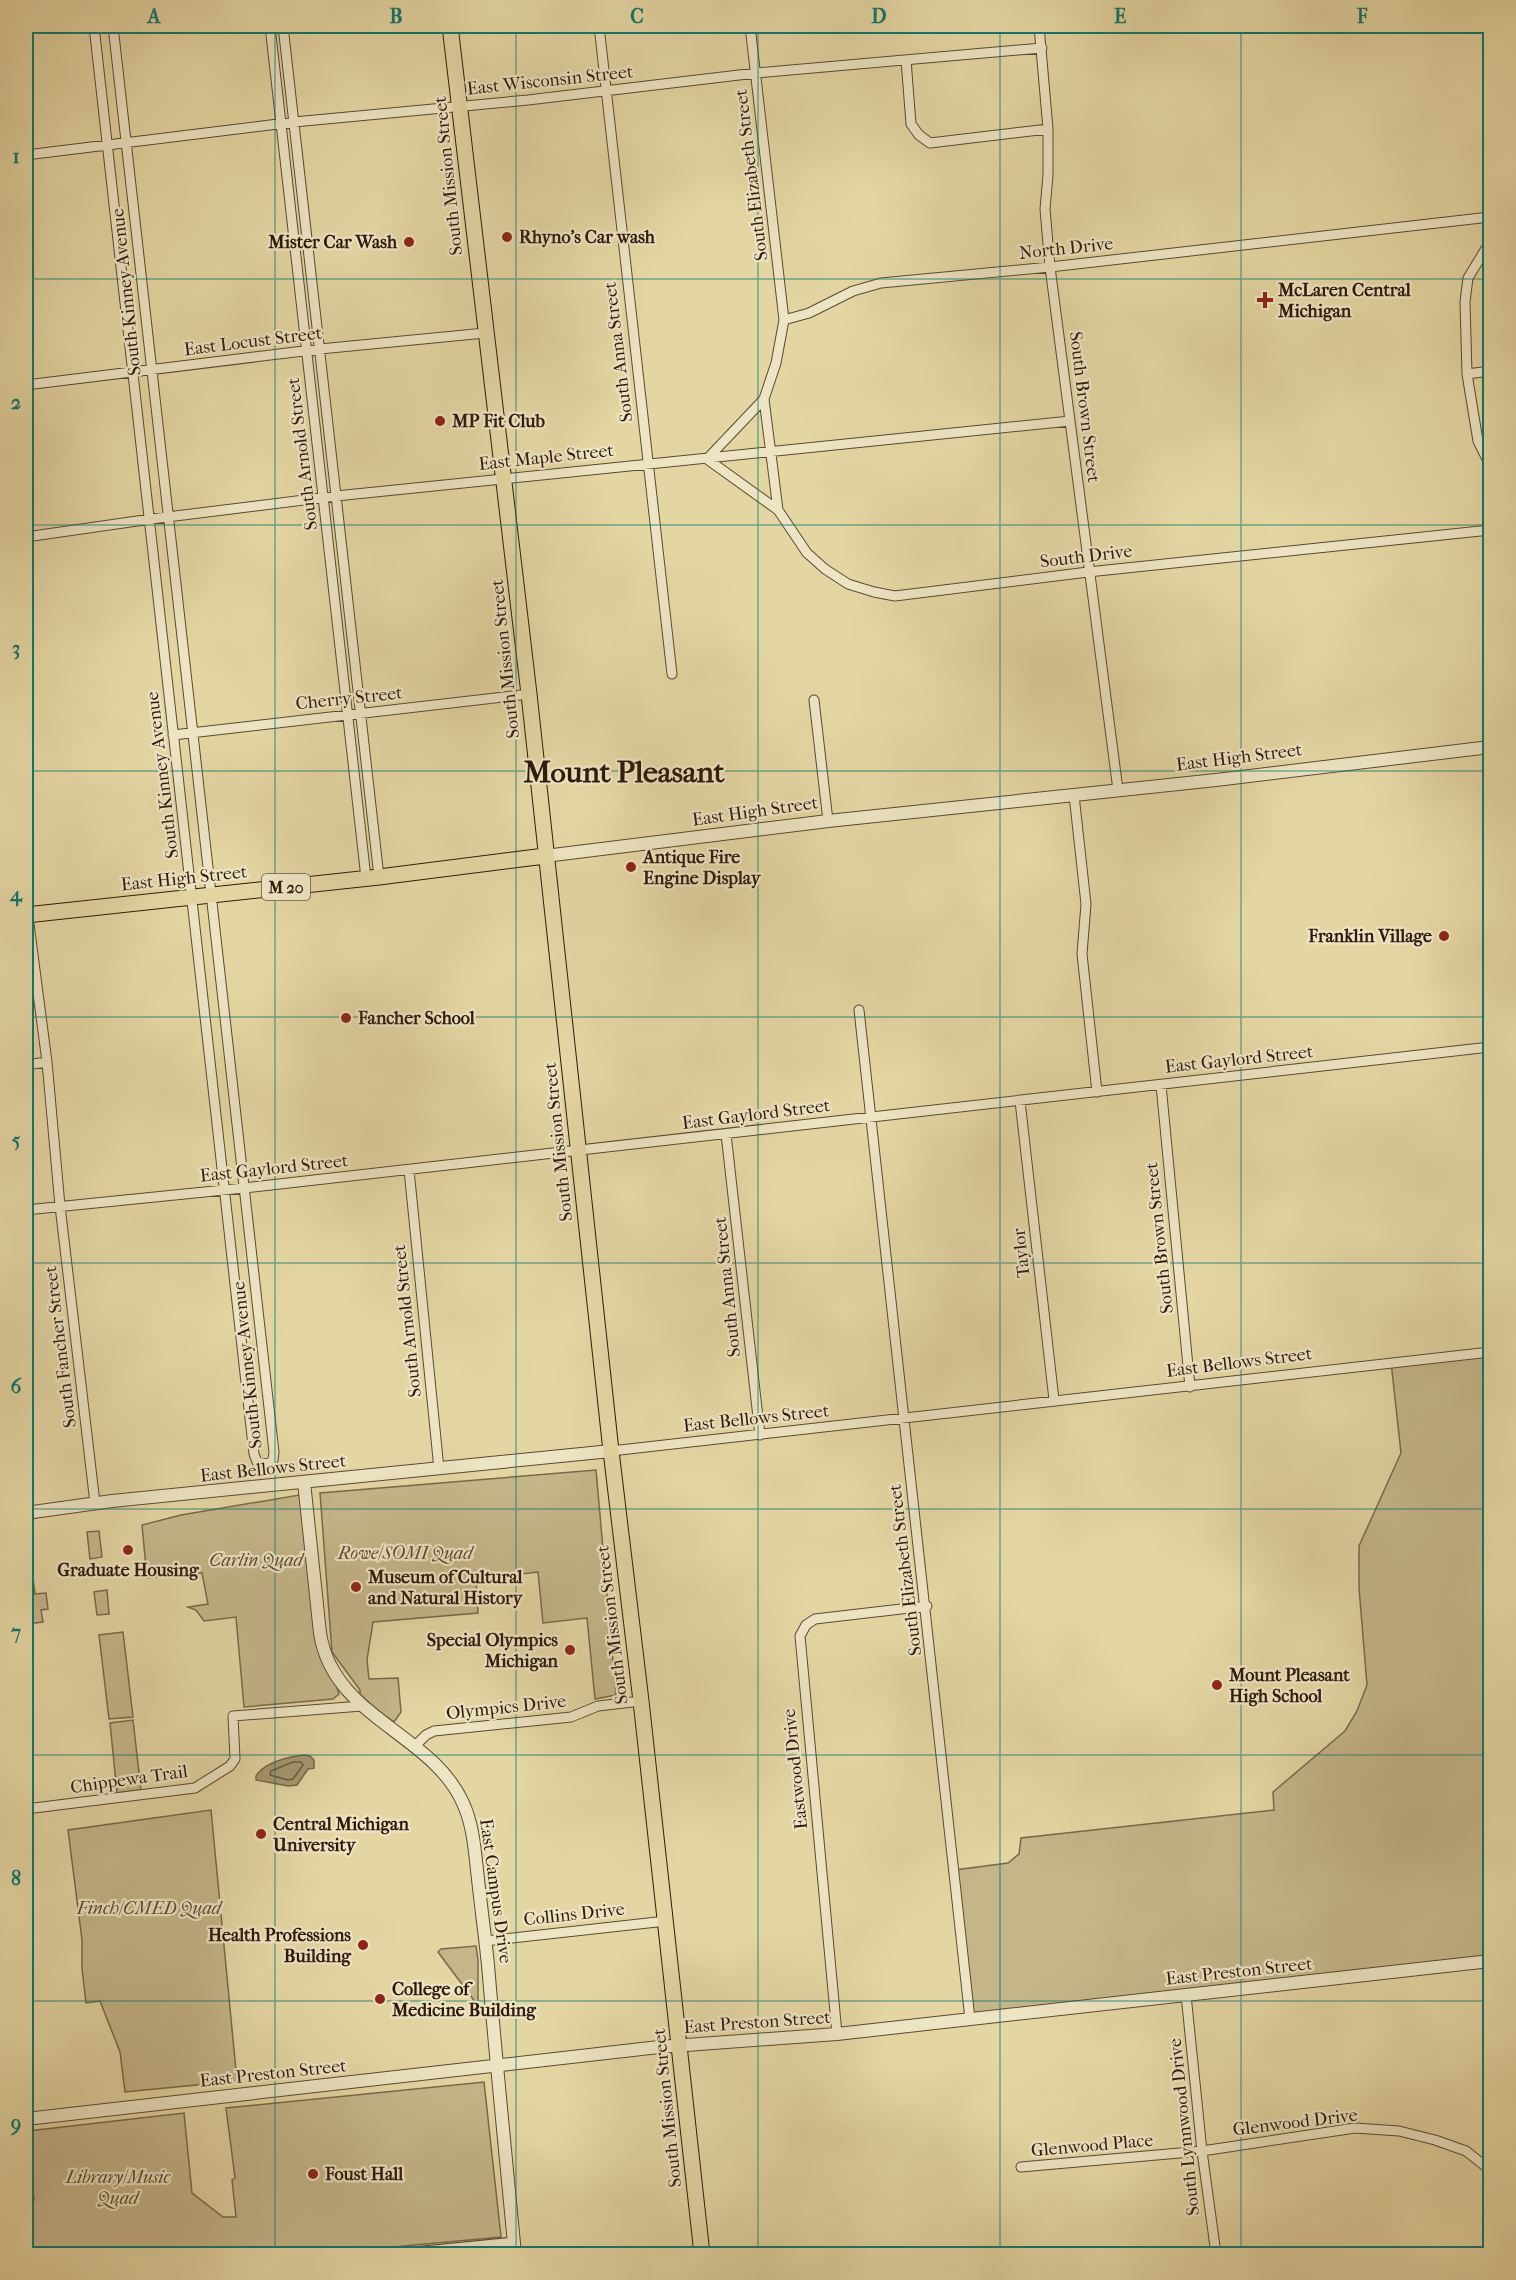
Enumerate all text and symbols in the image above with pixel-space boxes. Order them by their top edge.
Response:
text: A [146,5,162,28]
text: B [389,5,403,28]
text: C [630,5,644,28]
text: D [871,5,887,28]
text: E [1114,5,1126,28]
text: F [1356,5,1368,28]
street label: East Wisconsin Street [466,61,635,100]
street label: South Elizabeth Street [730,87,772,262]
street label: South Mission Street [430,95,467,257]
text: 1 [12,145,20,168]
street label: South Kinney Avenue [107,207,146,377]
place label: Rhyno's Car wash [519,227,656,248]
marker: Rhyno's Car wash [500,230,514,244]
place label: Mister Car Wash [267,232,398,253]
street label: North Drive [1018,233,1114,264]
marker: Mister Car Wash [402,235,416,249]
street label: South Anna Street [599,280,638,423]
place label: McLaren Central Michigan [1277,280,1412,322]
marker: McLaren Central Michigan [1256,291,1274,309]
street label: East Locust Street [183,323,324,360]
street label: South Brown Street [1065,330,1104,484]
street label: South Arnold Street [283,376,322,531]
text: 2 [11,391,21,414]
place label: MP Fit Club [451,411,545,432]
marker: MP Fit Club [433,414,447,428]
street label: East Maple Street [477,440,615,475]
street label: South Drive [1039,540,1133,573]
street label: South Mission Street [487,578,524,740]
text: 3 [12,637,20,660]
street label: Cherry Street [295,682,404,715]
street label: South Kinney Avenue [142,690,183,860]
street label: East High Street [1175,739,1304,776]
district label: Mount Pleasant [523,755,725,790]
street label: East High Street [691,792,820,831]
place label: Antique Fire Engine Display [642,847,762,889]
marker: Antique Fire Engine Display [624,860,638,874]
street label: East High Street [120,861,249,896]
road number: M 20 [262,874,310,900]
text: 4 [9,883,23,907]
place label: Franklin Village [1307,926,1432,947]
marker: Franklin Village [1437,929,1451,943]
place label: Fancher School [357,1008,476,1029]
marker: Fancher School [339,1011,353,1025]
street label: East Gaylord Street [1164,1041,1315,1078]
street label: South Mission Street [540,1061,577,1223]
street label: East Gaylord Street [681,1095,832,1134]
text: 5 [12,1129,21,1152]
street label: East Gaylord Street [199,1150,350,1187]
street label: South Brown Street [1141,1161,1178,1315]
street label: South Anna Street [710,1215,745,1358]
street label: Taylor [1008,1227,1035,1279]
street label: South Arnold Street [389,1243,426,1398]
street label: South Fancher Street [40,1264,81,1429]
street label: South Kinney Avenue [228,1280,267,1450]
street label: East Bellows Street [1165,1343,1314,1382]
text: 6 [11,1375,23,1398]
street label: East Bellows Street [682,1400,831,1437]
street label: East Bellows Street [199,1450,348,1487]
street label: South Elizabeth Street [884,1482,926,1657]
marker: Graduate Housing [121,1543,135,1557]
park label: Rowe/SOMI Quad [337,1543,475,1564]
street label: South Mission Street [592,1544,633,1706]
park label: Carlin Quad [209,1550,306,1571]
place label: Graduate Housing [57,1560,200,1581]
place label: Museum of Cultural and Natural History [367,1567,524,1609]
marker: Museum of Cultural and Natural History [349,1580,363,1594]
text: 7 [10,1621,21,1644]
place label: Special Olympics Michigan [427,1630,559,1672]
marker: Special Olympics Michigan [563,1643,577,1657]
place label: Mount Pleasant High School [1228,1665,1350,1707]
marker: Mount Pleasant High School [1210,1678,1224,1692]
street label: Olympics Drive [445,1691,567,1724]
street label: Eastwood Drive [779,1707,812,1830]
street label: Chippewa Trail [69,1761,189,1798]
place label: Central Michigan University [272,1814,409,1856]
street label: East Campus Drive [475,1817,516,1965]
marker: Central Michigan University [254,1827,268,1841]
text: 8 [11,1867,21,1890]
park label: Finch/CMED Quad [76,1898,224,1919]
street label: Collins Drive [523,1899,626,1930]
place label: Health Professions Building [208,1925,352,1967]
marker: Health Professions Building [356,1938,370,1952]
street label: East Preston Street [1165,1953,1314,1990]
place label: College of Medicine Building [391,1979,537,2021]
marker: College of Medicine Building [373,1992,387,2006]
street label: East Preston Street [683,2007,832,2038]
street label: South Mission Street [649,2027,686,2189]
street label: South Lynnwood Drive [1165,2037,1204,2217]
street label: East Preston Street [199,2055,348,2092]
street label: Glenwood Drive [1231,2104,1359,2141]
text: 9 [10,2113,21,2136]
street label: Glenwood Place [1030,2130,1154,2161]
place label: Foust Hall [324,2164,404,2185]
park label: Library/Music Quad [64,2167,171,2209]
marker: Foust Hall [306,2167,320,2181]

